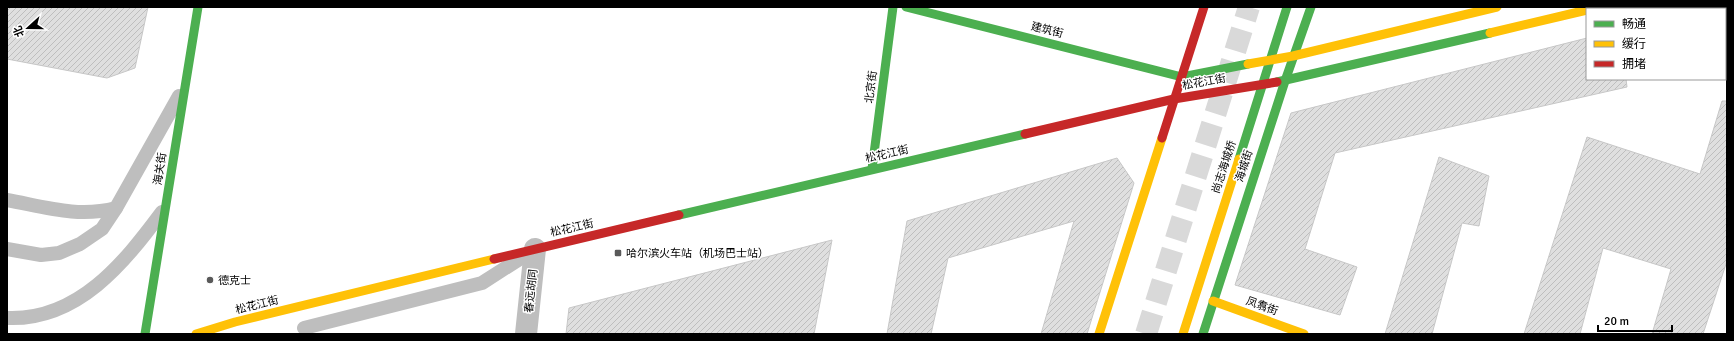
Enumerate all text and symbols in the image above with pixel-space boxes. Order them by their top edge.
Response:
north arrow [8,8,48,48]
legend [1586,8,1726,80]
text: 畅通 [1622,17,1646,32]
street label: 建筑街 [1029,20,1065,40]
text: 北 [11,24,27,39]
text: 缓行 [1622,37,1646,52]
text: 拥堵 [1622,57,1646,72]
street label: 北京街 [863,70,879,104]
street label: 松花江街 [1181,72,1227,92]
street label: 尚志海城桥 [1209,139,1239,195]
street label: 松花江街 [864,143,910,165]
street label: 海城街 [1233,148,1255,184]
street label: 海关街 [151,152,169,186]
street label: 松花江街 [549,217,595,239]
place label: 哈尔滨火车站（机场巴士站） [626,247,769,260]
marker: 哈尔滨火车站（机场巴士站） [613,248,623,258]
street label: 春远胡同 [522,268,540,314]
place label: 德克士 [218,274,251,287]
marker: 德克士 [205,275,215,285]
street label: 松花江街 [234,293,280,317]
street label: 凤翥街 [1244,294,1280,318]
scale bar [1598,307,1672,333]
text: 20 m [1604,314,1629,329]

